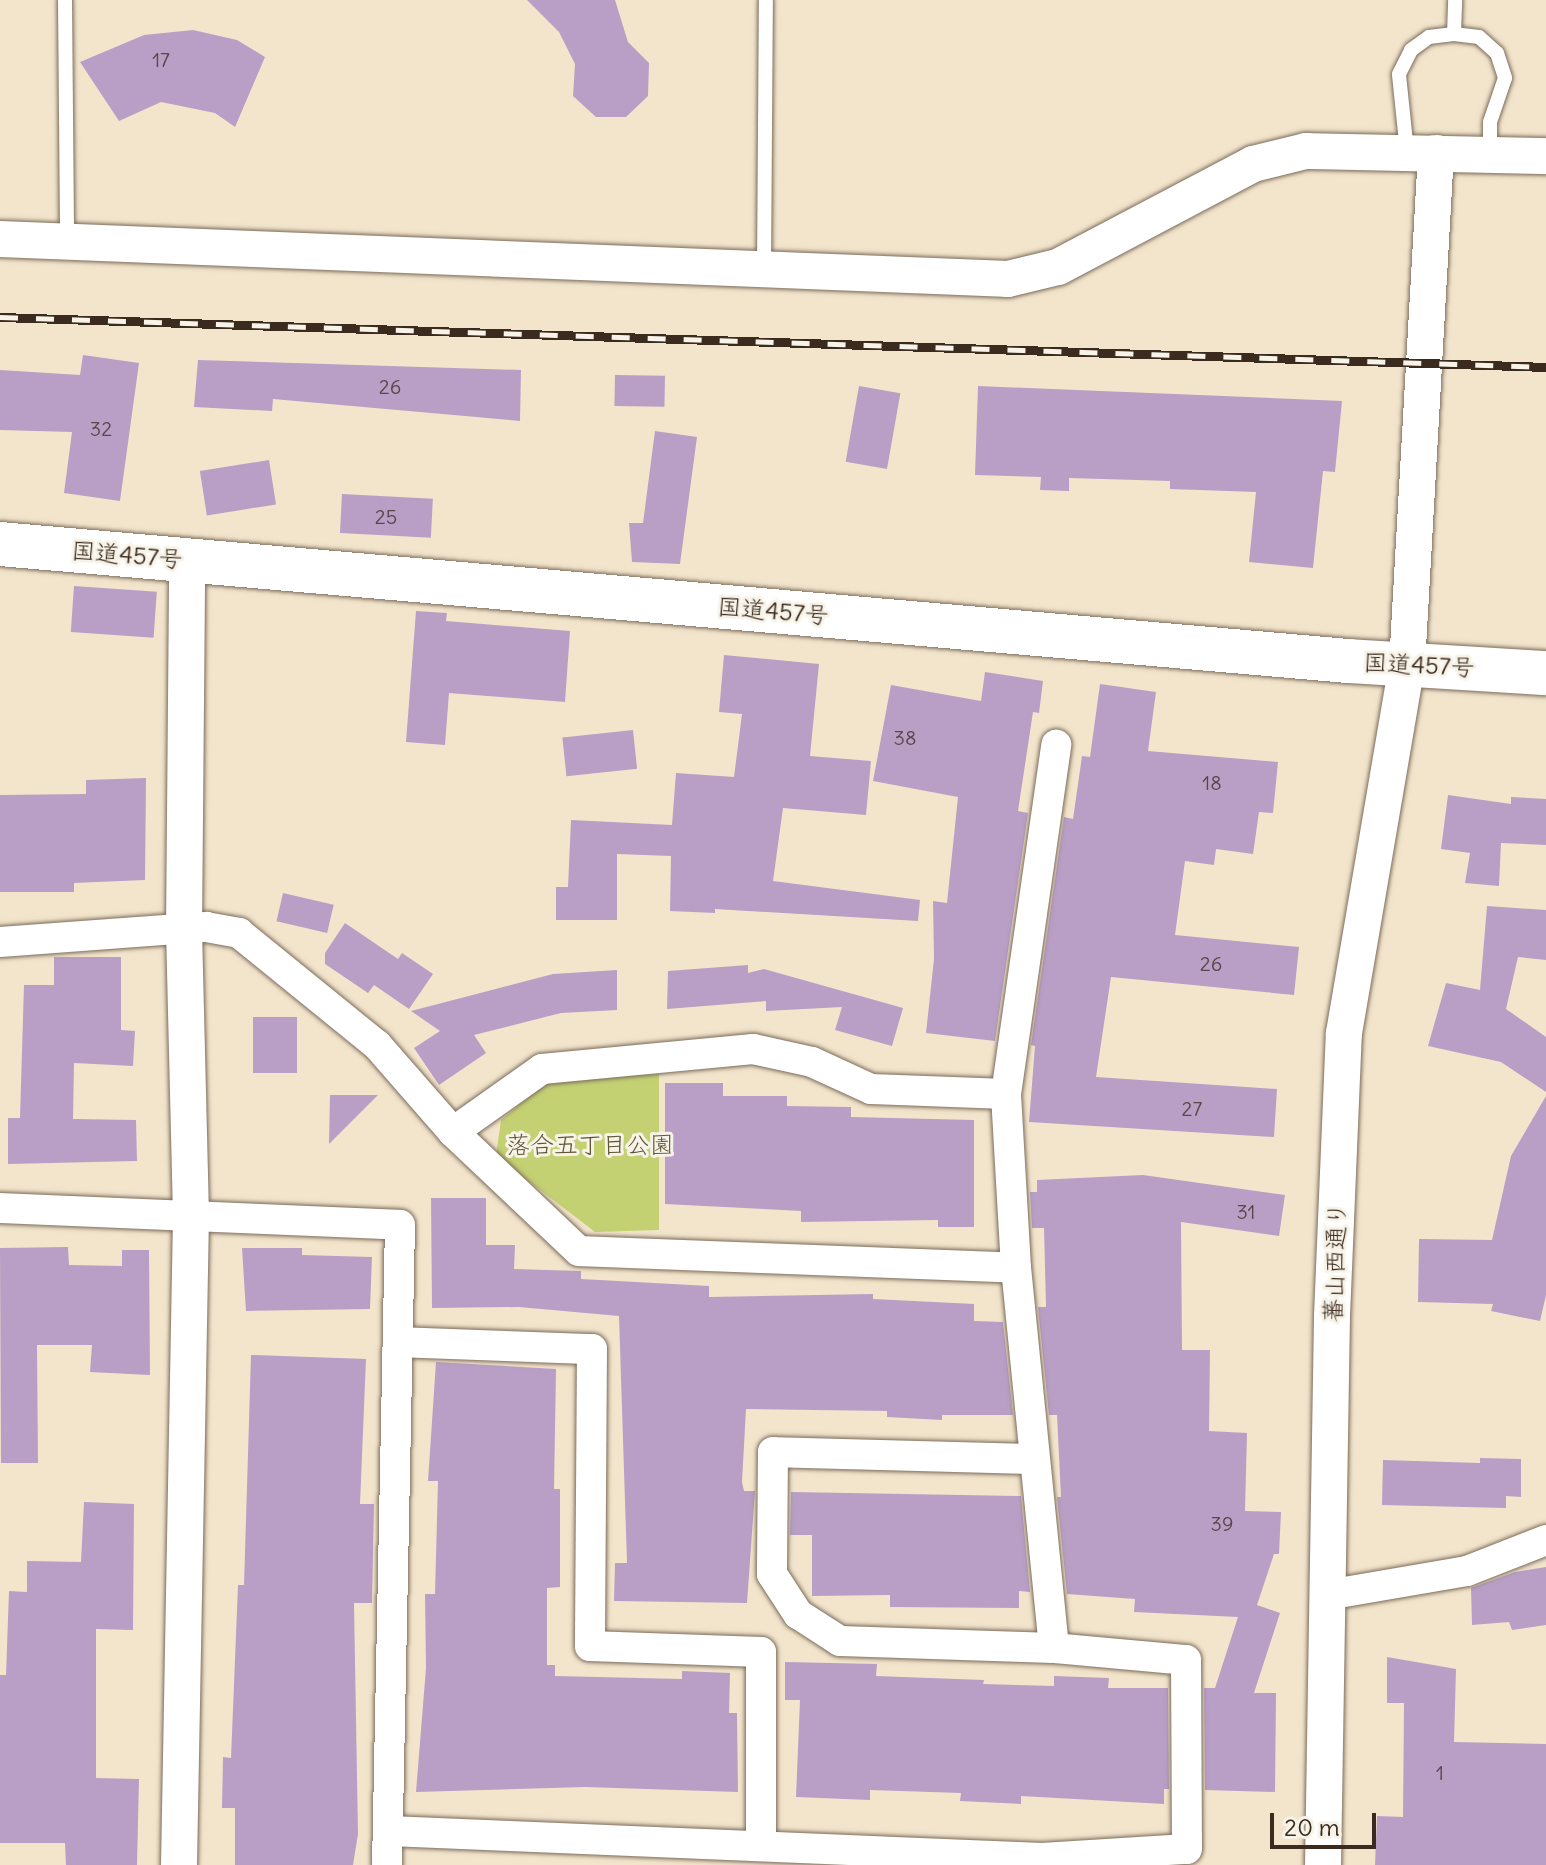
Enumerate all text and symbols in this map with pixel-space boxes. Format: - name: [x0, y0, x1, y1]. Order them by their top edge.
- house number: 17: [152, 47, 170, 71]
- house number: 26: [379, 374, 401, 398]
- house number: 32: [90, 416, 112, 440]
- house number: 25: [375, 504, 397, 528]
- street label: 国道457号: [70, 536, 184, 574]
- street label: 国道457号: [716, 592, 830, 630]
- street label: 国道457号: [1363, 648, 1475, 682]
- house number: 38: [894, 725, 916, 749]
- house number: 18: [1202, 770, 1222, 794]
- house number: 26: [1200, 951, 1222, 975]
- house number: 27: [1182, 1096, 1202, 1120]
- park label: 落合五丁目公園: [506, 1131, 674, 1159]
- house number: 31: [1236, 1199, 1256, 1223]
- street label: 蕃山西通り: [1319, 1202, 1351, 1322]
- house number: 39: [1211, 1511, 1233, 1535]
- house number: 1: [1436, 1760, 1444, 1784]
- scale bar: [1274, 1797, 1380, 1847]
- text: 20 m: [1284, 1812, 1340, 1842]

